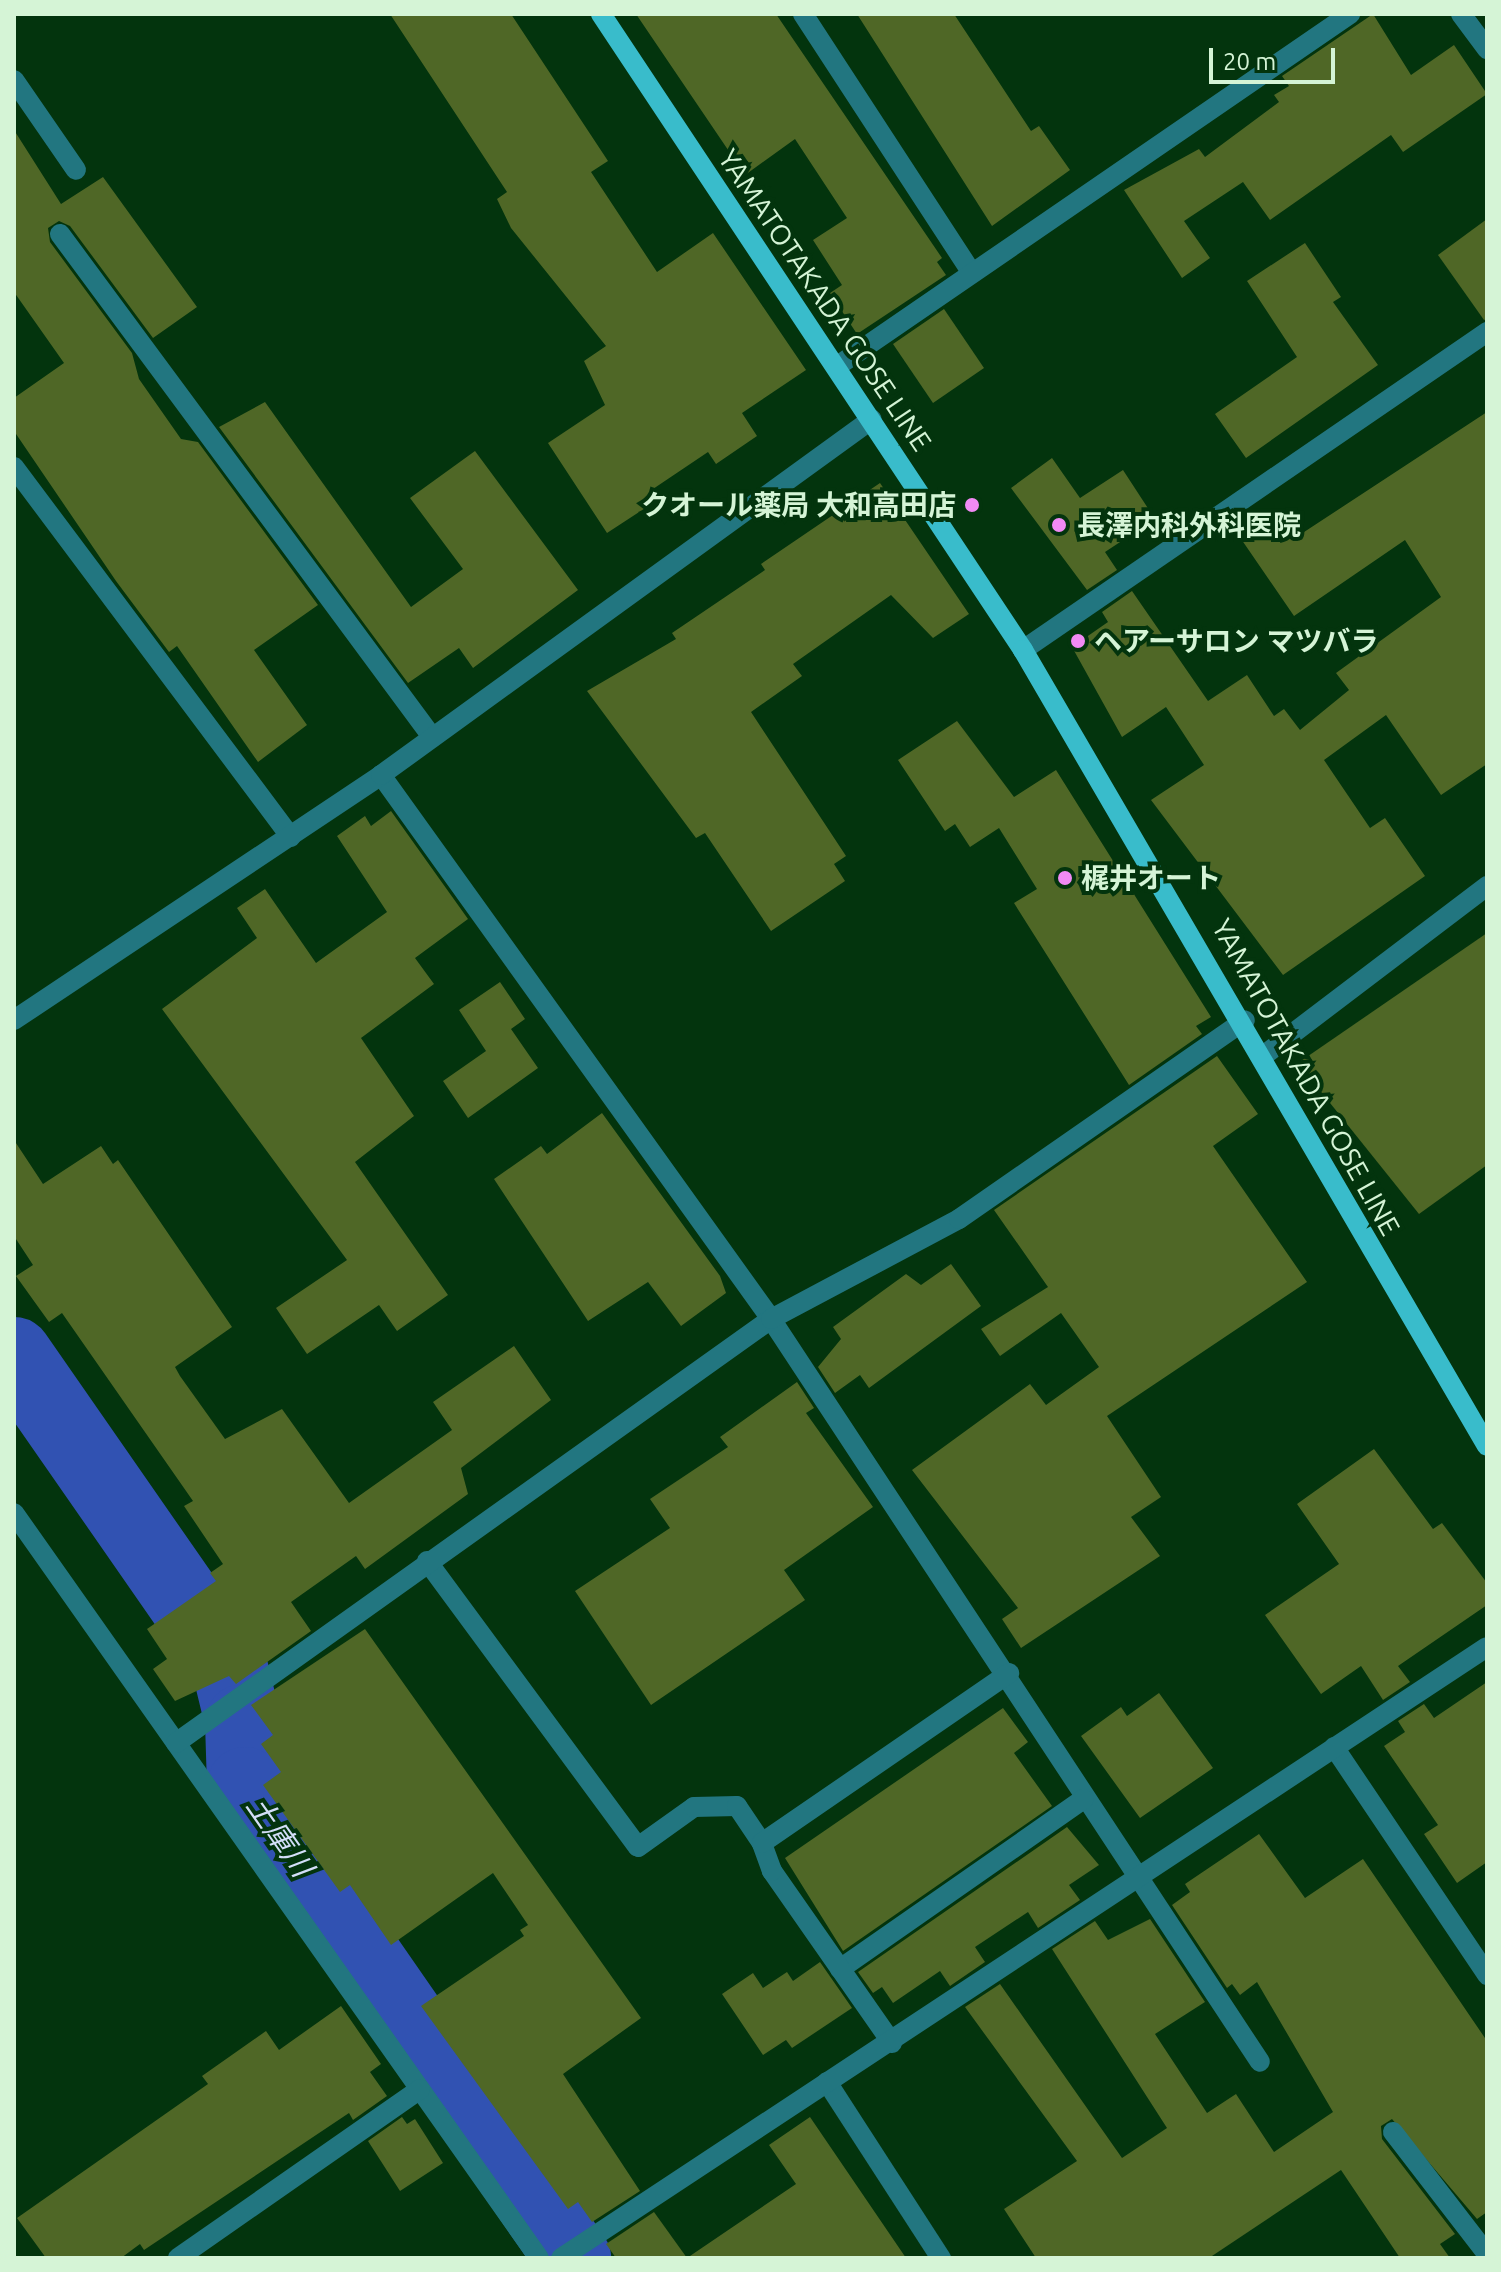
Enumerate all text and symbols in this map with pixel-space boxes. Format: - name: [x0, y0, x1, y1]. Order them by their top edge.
- scale bar: [1213, 32, 1339, 82]
- text: 20 m: [1223, 48, 1276, 75]
- street label: YAMATOTAKADA GOSE LINE: [711, 143, 939, 457]
- place label: クオール薬局 大和高田店: [641, 488, 956, 522]
- marker: クオール薬局 大和高田店: [963, 496, 981, 514]
- place label: 長澤内科外科医院: [1077, 508, 1301, 542]
- marker: 長澤内科外科医院: [1048, 514, 1070, 536]
- place label: ヘアーサロン マツバラ: [1094, 624, 1379, 658]
- marker: ヘアーサロン マツバラ: [1069, 632, 1087, 650]
- place label: 梶井オート: [1081, 861, 1221, 895]
- marker: 梶井オート: [1056, 869, 1074, 887]
- street label: YAMATOTAKADA GOSE LINE: [1205, 913, 1407, 1241]
- water label: 土庫川: [239, 1789, 321, 1883]

